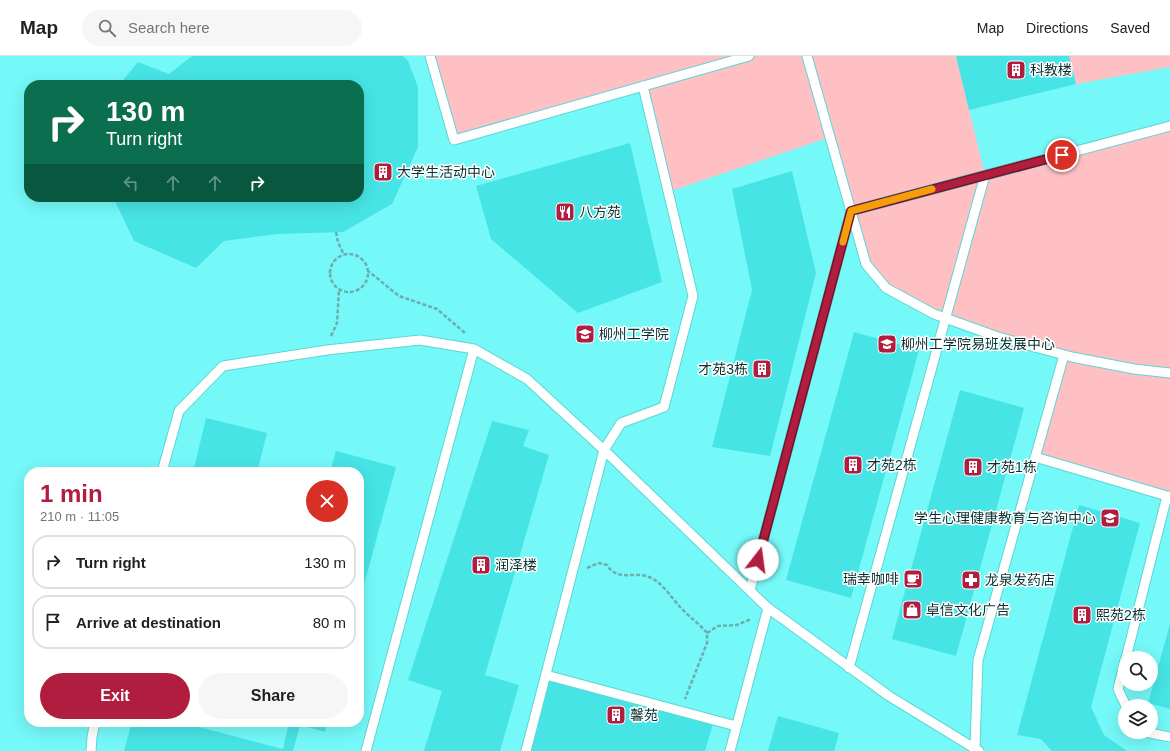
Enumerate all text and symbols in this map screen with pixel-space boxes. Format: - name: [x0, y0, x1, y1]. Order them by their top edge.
- search box: [82, 10, 362, 46]
- text: Map: [20, 17, 58, 38]
- icon: search: [96, 17, 118, 39]
- text: Search here: [128, 19, 210, 36]
- text: Map: [977, 20, 1004, 36]
- text: Directions: [1026, 20, 1088, 36]
- text: Saved: [1110, 20, 1150, 36]
- building icon: 科教楼: [1005, 59, 1027, 81]
- place label: 科教楼: [1030, 62, 1072, 78]
- icon: right: [40, 96, 92, 148]
- text: 130 m: [106, 96, 185, 127]
- text: Turn right: [106, 129, 182, 149]
- pin: [1045, 138, 1079, 172]
- icon: arrive: [1051, 144, 1073, 166]
- building icon: 大学生活动中心: [372, 161, 394, 183]
- place label: 大学生活动中心: [397, 164, 495, 180]
- icon: left: [120, 172, 142, 194]
- icon: ahead: [162, 172, 184, 194]
- icon: ahead: [204, 172, 226, 194]
- icon: right: [246, 172, 268, 194]
- restaurant icon: 八方苑: [554, 201, 576, 223]
- place label: 八方苑: [579, 204, 621, 220]
- school or university icon: 柳州工学院: [574, 323, 596, 345]
- place label: 柳州工学院: [599, 326, 669, 342]
- school or university icon: 柳州工学院易班发展中心: [876, 333, 898, 355]
- place label: 柳州工学院易班发展中心: [901, 336, 1055, 352]
- building icon: 才苑3栋: [751, 358, 773, 380]
- place label: 才苑3栋: [698, 361, 748, 377]
- building icon: 才苑2栋: [842, 454, 864, 476]
- building icon: 才苑1栋: [962, 456, 984, 478]
- place label: 才苑2栋: [867, 457, 917, 473]
- place label: 才苑1栋: [987, 459, 1037, 475]
- text: 1 min: [40, 480, 103, 507]
- button: close: [306, 480, 348, 522]
- school or university icon: 学生心理健康教育与咨询中心: [1099, 507, 1121, 529]
- text: 210 m · 11:05: [40, 509, 119, 524]
- place label: 学生心理健康教育与咨询中心: [914, 510, 1096, 526]
- position arrow: [737, 539, 779, 581]
- icon: right: [42, 551, 64, 573]
- text: Turn right: [76, 554, 146, 571]
- text: 130 m: [304, 554, 346, 571]
- building icon: 润泽楼: [470, 554, 492, 576]
- place label: 润泽楼: [495, 557, 537, 573]
- cafe icon: 瑞幸咖啡: [902, 568, 924, 590]
- pharmacy icon: 龙泉发药店: [960, 569, 982, 591]
- place label: 瑞幸咖啡: [843, 571, 899, 587]
- place label: 龙泉发药店: [985, 572, 1055, 588]
- shop icon: 卓信文化广告: [901, 599, 923, 621]
- place label: 卓信文化广告: [926, 602, 1010, 618]
- building icon: 熙苑2栋: [1071, 604, 1093, 626]
- place label: 熙苑2栋: [1096, 607, 1146, 623]
- icon: arrive: [42, 611, 64, 633]
- text: Arrive at destination: [76, 614, 221, 631]
- text: 80 m: [313, 614, 346, 631]
- map controls: [1118, 651, 1158, 739]
- button: search: [1118, 651, 1158, 691]
- button: Exit: [40, 673, 190, 719]
- button: Share: [198, 673, 348, 719]
- button: layers: [1118, 699, 1158, 739]
- building icon: 馨苑: [605, 704, 627, 726]
- place label: 馨苑: [630, 707, 658, 723]

